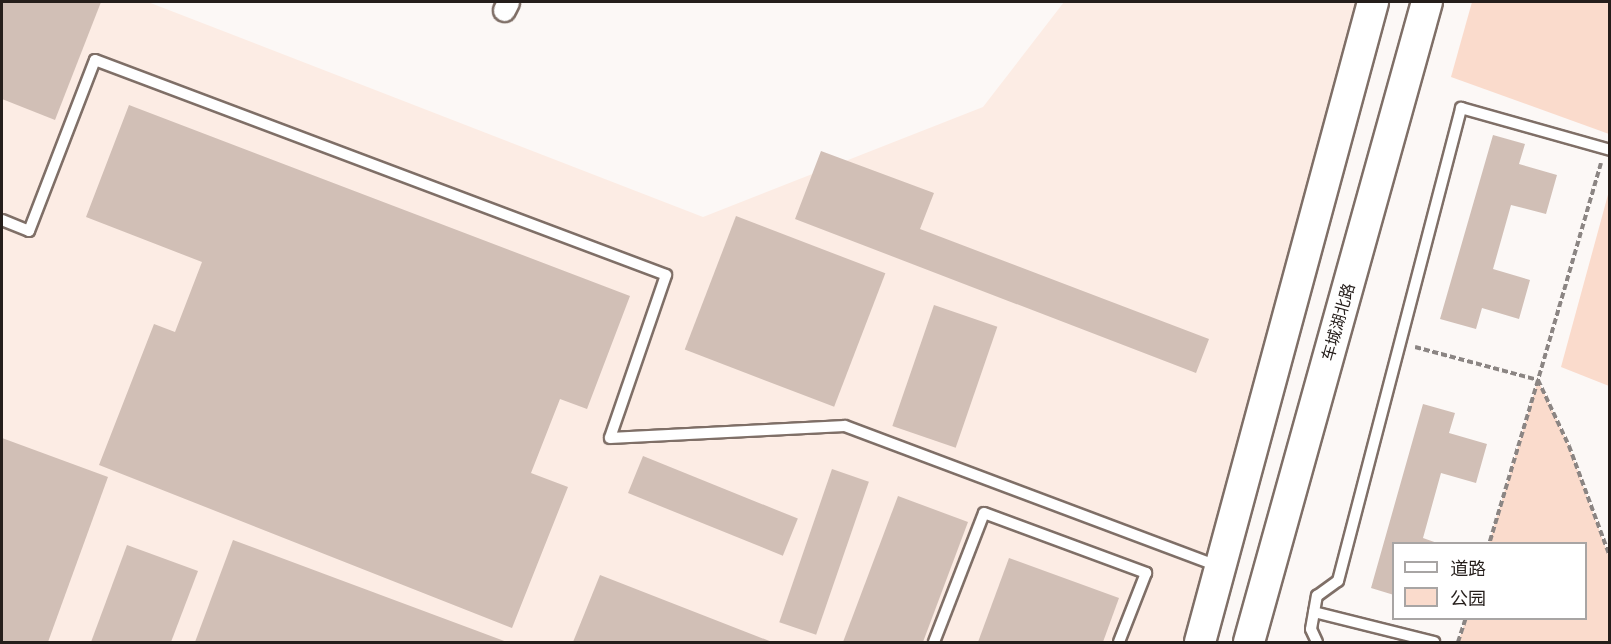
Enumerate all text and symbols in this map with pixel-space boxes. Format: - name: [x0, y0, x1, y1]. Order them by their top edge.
- street label: 车城湖北路: [1318, 281, 1358, 363]
- legend: [1392, 542, 1587, 620]
- text: 道路: [1450, 556, 1486, 580]
- text: 公园: [1450, 586, 1486, 610]

